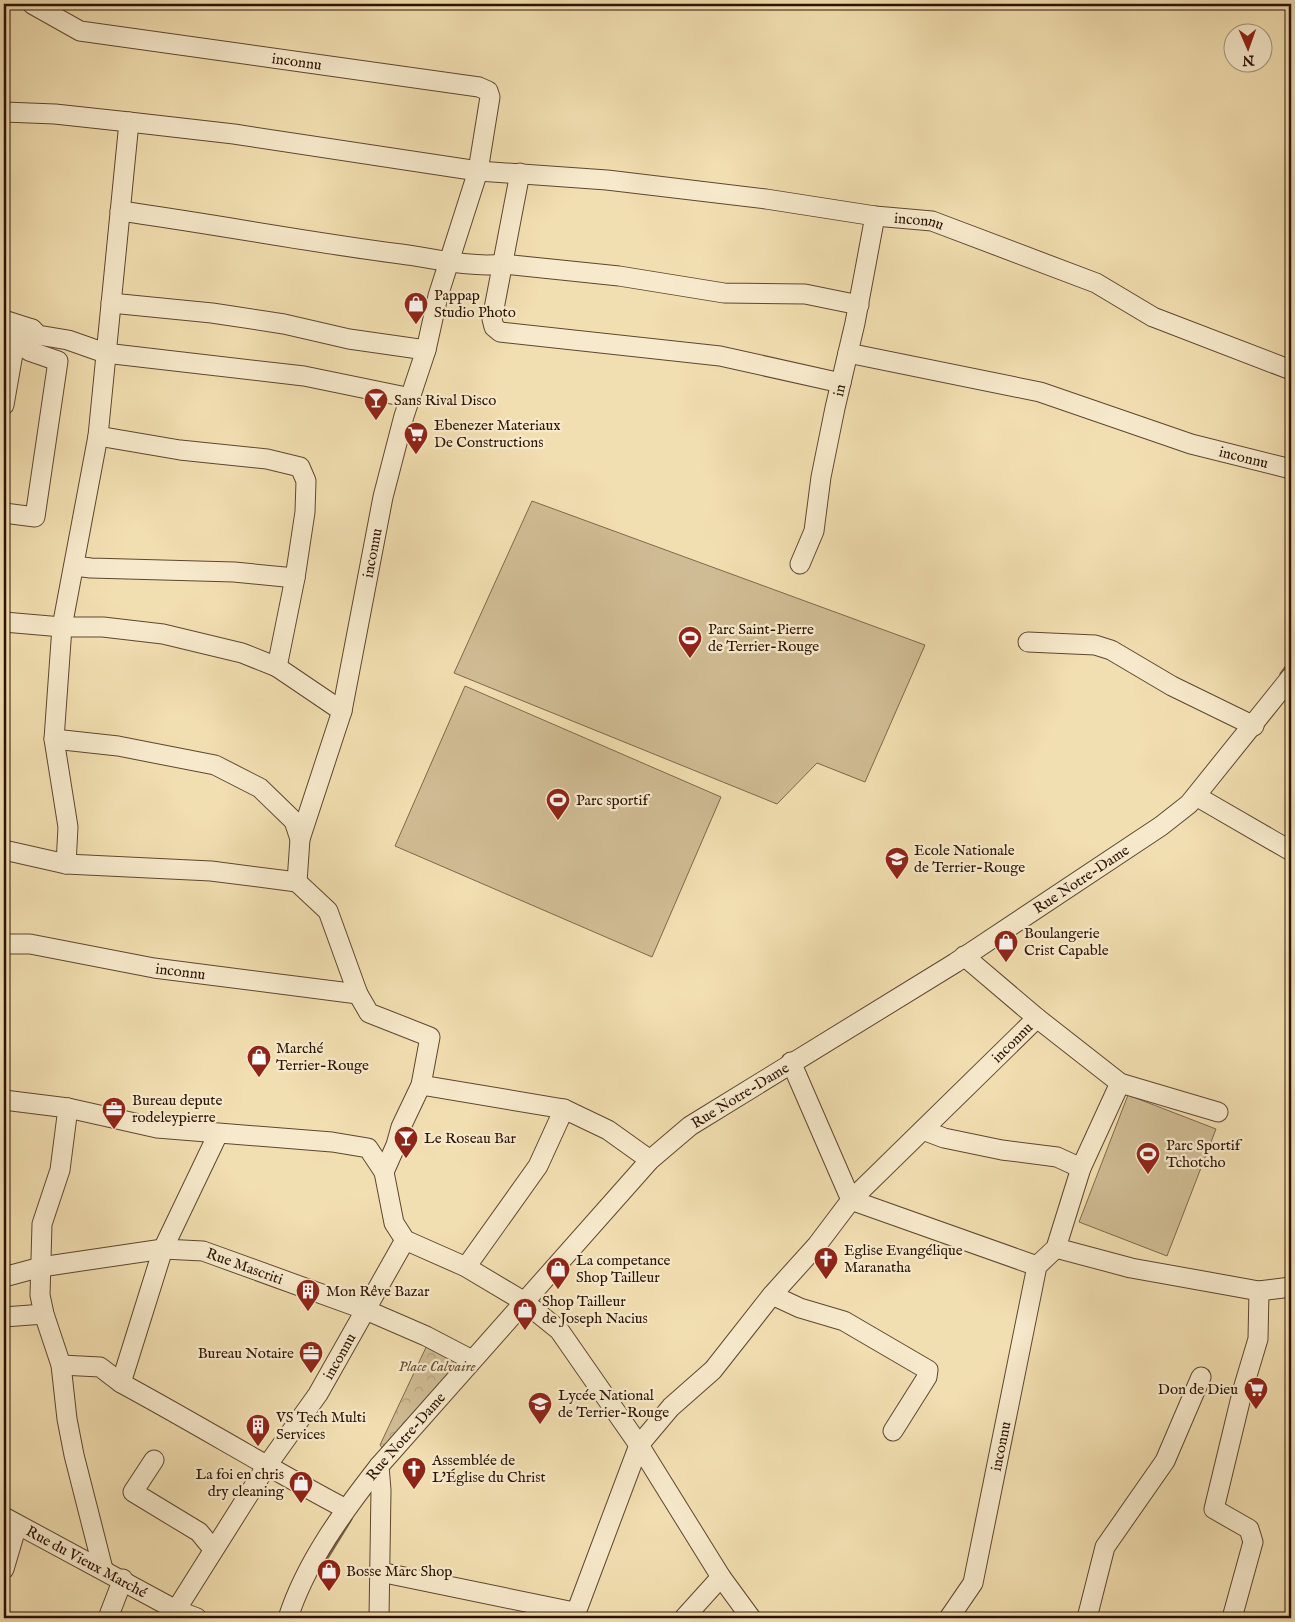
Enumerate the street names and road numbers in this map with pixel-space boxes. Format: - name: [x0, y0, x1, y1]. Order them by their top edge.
- street label: inconnu: [271, 49, 323, 75]
- street label: inconnu: [893, 209, 947, 235]
- street label: in: [829, 382, 850, 398]
- street label: inconnu: [1217, 442, 1270, 473]
- street label: inconnu: [358, 526, 387, 580]
- street label: Rue Notre-Dame: [1030, 841, 1133, 918]
- street label: inconnu: [154, 959, 207, 984]
- street label: inconnu: [988, 1018, 1037, 1067]
- street label: Rue Notre-Dame: [688, 1058, 793, 1133]
- street label: Rue Mascriti: [204, 1244, 285, 1289]
- street label: inconnu: [319, 1330, 361, 1383]
- street label: Rue Notre-Dame: [362, 1388, 450, 1485]
- street label: inconnu: [987, 1420, 1015, 1473]
- street label: Rue du Vieux Marché: [23, 1522, 150, 1603]

